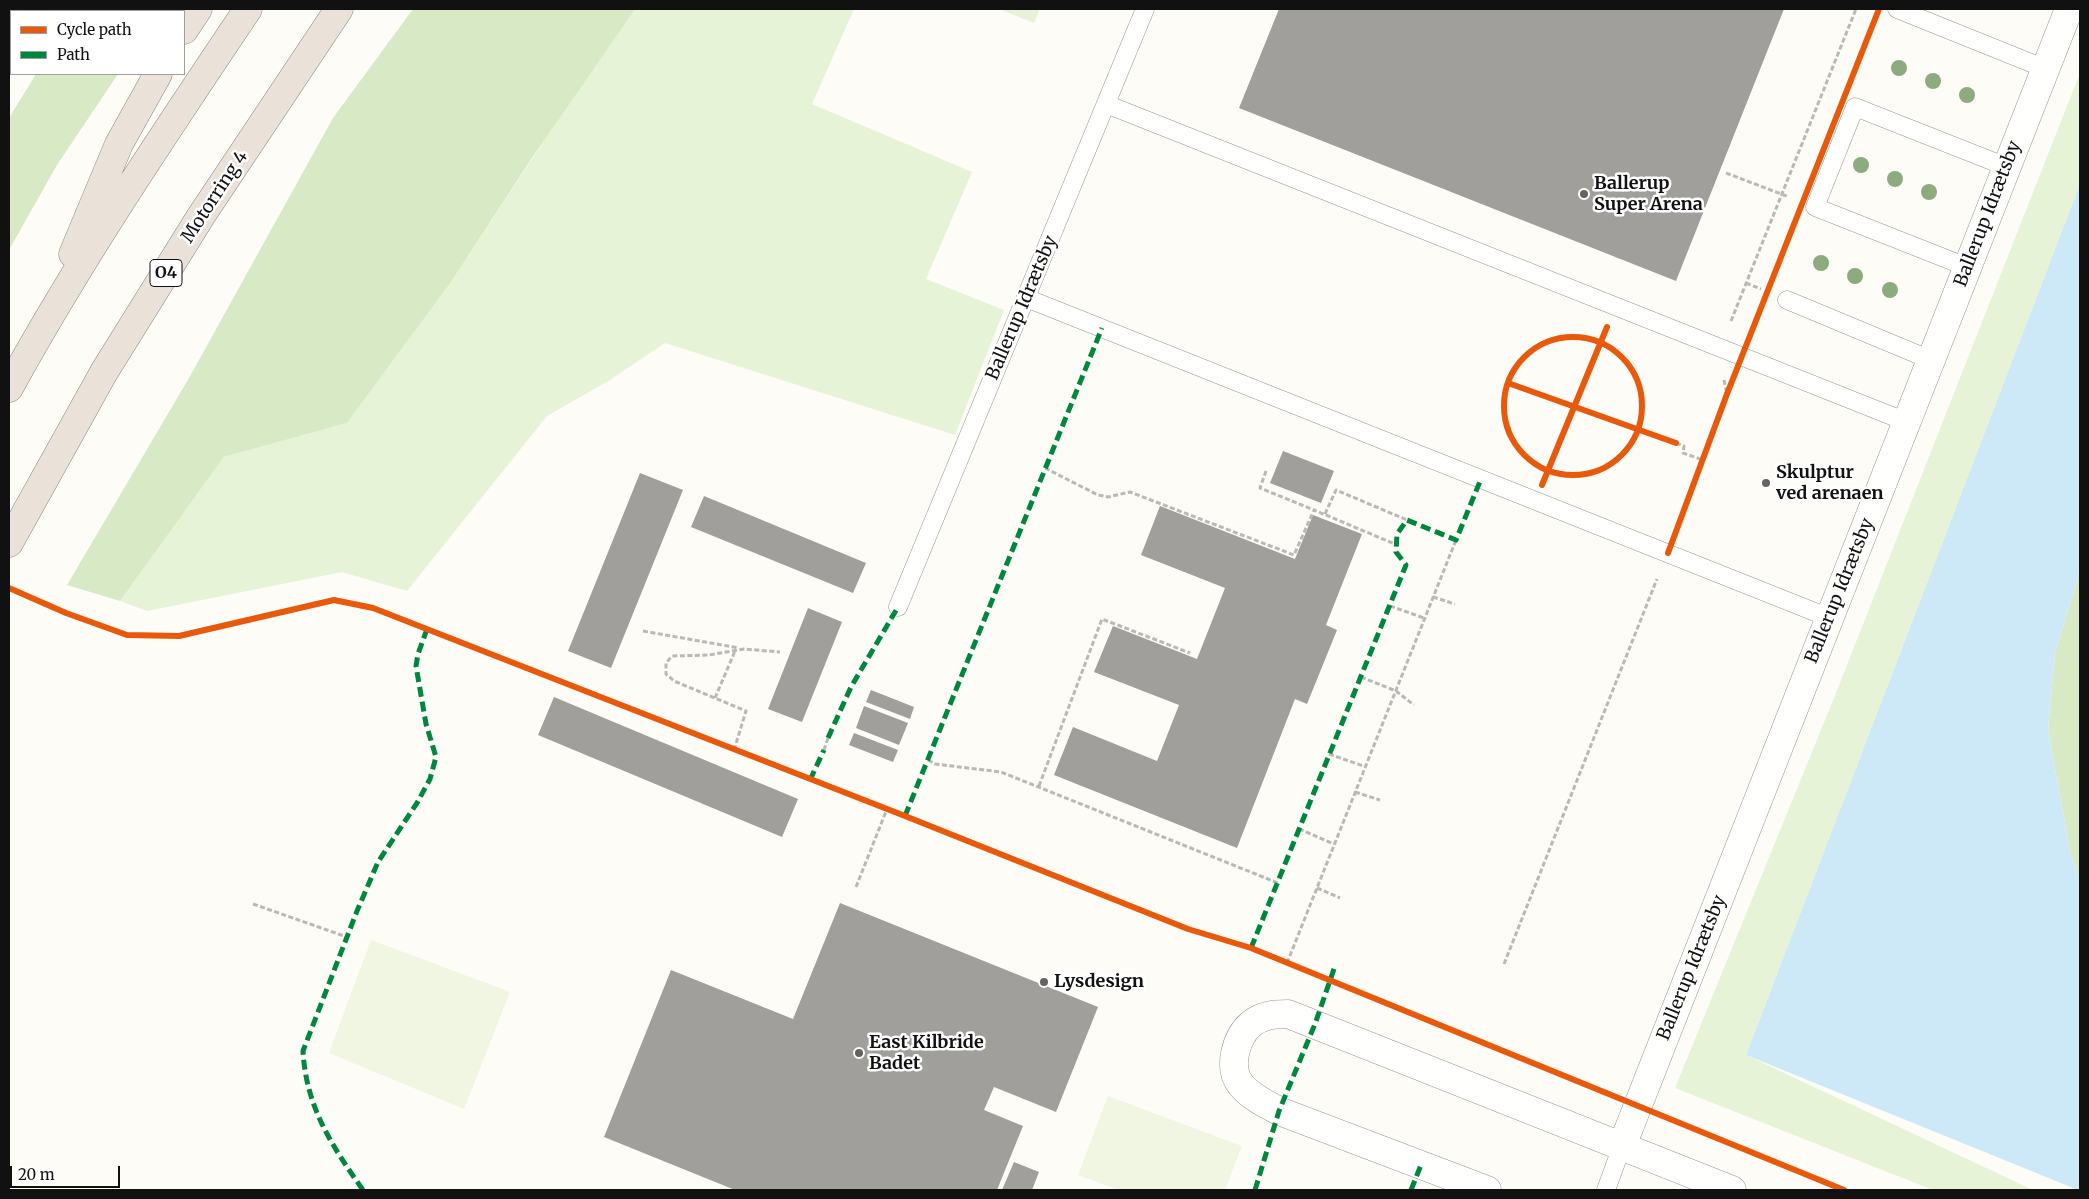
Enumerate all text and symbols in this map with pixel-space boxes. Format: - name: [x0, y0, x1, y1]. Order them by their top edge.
- legend: [10, 10, 185, 75]
- text: Cycle path: [57, 20, 132, 39]
- text: Path: [57, 45, 90, 64]
- street label: Ballerup Idrætsby: [1950, 138, 2026, 290]
- street label: Motorring 4: [177, 147, 253, 247]
- place label: Ballerup Super Arena: [1594, 173, 1703, 215]
- marker: Ballerup Super Arena: [1578, 188, 1590, 200]
- street label: Ballerup Idrætsby: [982, 233, 1062, 383]
- road number: O4: [150, 260, 182, 286]
- place label: Skulptur ved arenaen: [1776, 462, 1884, 504]
- marker: Skulptur ved arenaen: [1760, 477, 1772, 489]
- street label: Ballerup Idrætsby: [1801, 515, 1879, 667]
- street label: Ballerup Idrætsby: [1653, 892, 1731, 1044]
- place label: Lysdesign: [1054, 971, 1144, 993]
- marker: Lysdesign: [1038, 976, 1050, 988]
- place label: East Kilbride Badet: [869, 1032, 984, 1074]
- marker: East Kilbride Badet: [853, 1047, 865, 1059]
- scale bar: [12, 1156, 122, 1188]
- text: 20 m: [18, 1165, 55, 1184]

